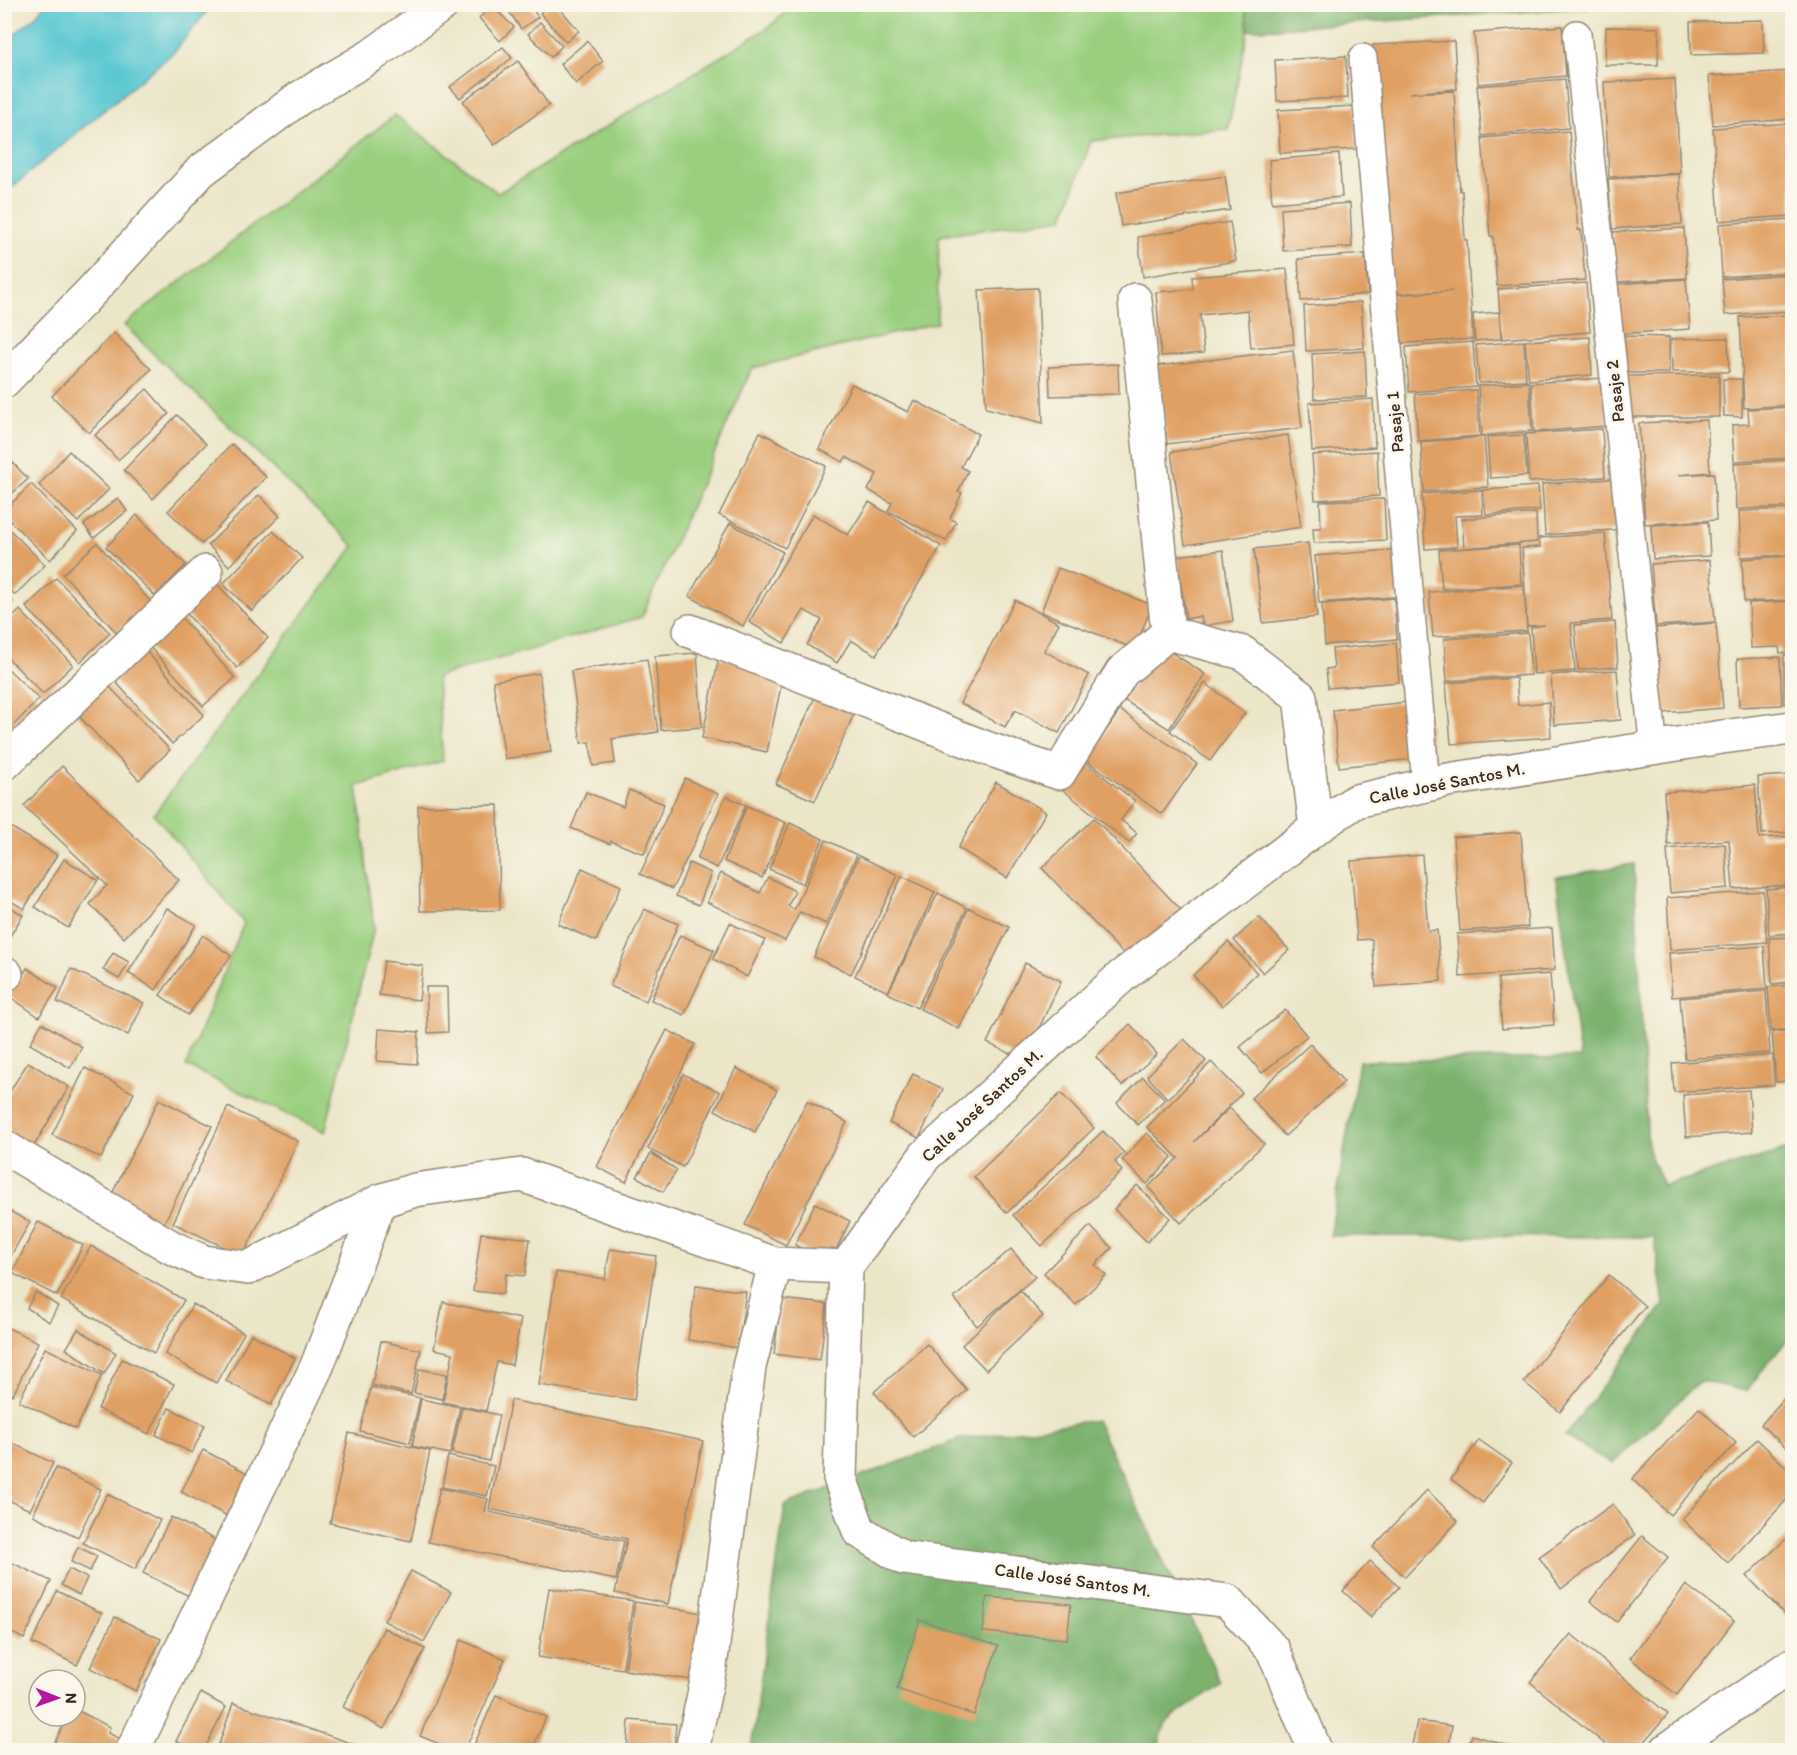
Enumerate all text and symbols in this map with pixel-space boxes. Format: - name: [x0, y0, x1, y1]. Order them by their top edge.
- street label: Pasaje 2: [1601, 358, 1629, 423]
- street label: Pasaje 1: [1381, 390, 1409, 454]
- street label: Calle José Santos M.: [1367, 757, 1527, 809]
- street label: Calle José Santos M.: [917, 1043, 1047, 1167]
- street label: Calle José Santos M.: [993, 1558, 1153, 1602]
- north arrow: [27, 1668, 87, 1728]
- text: N: [62, 1693, 81, 1704]

